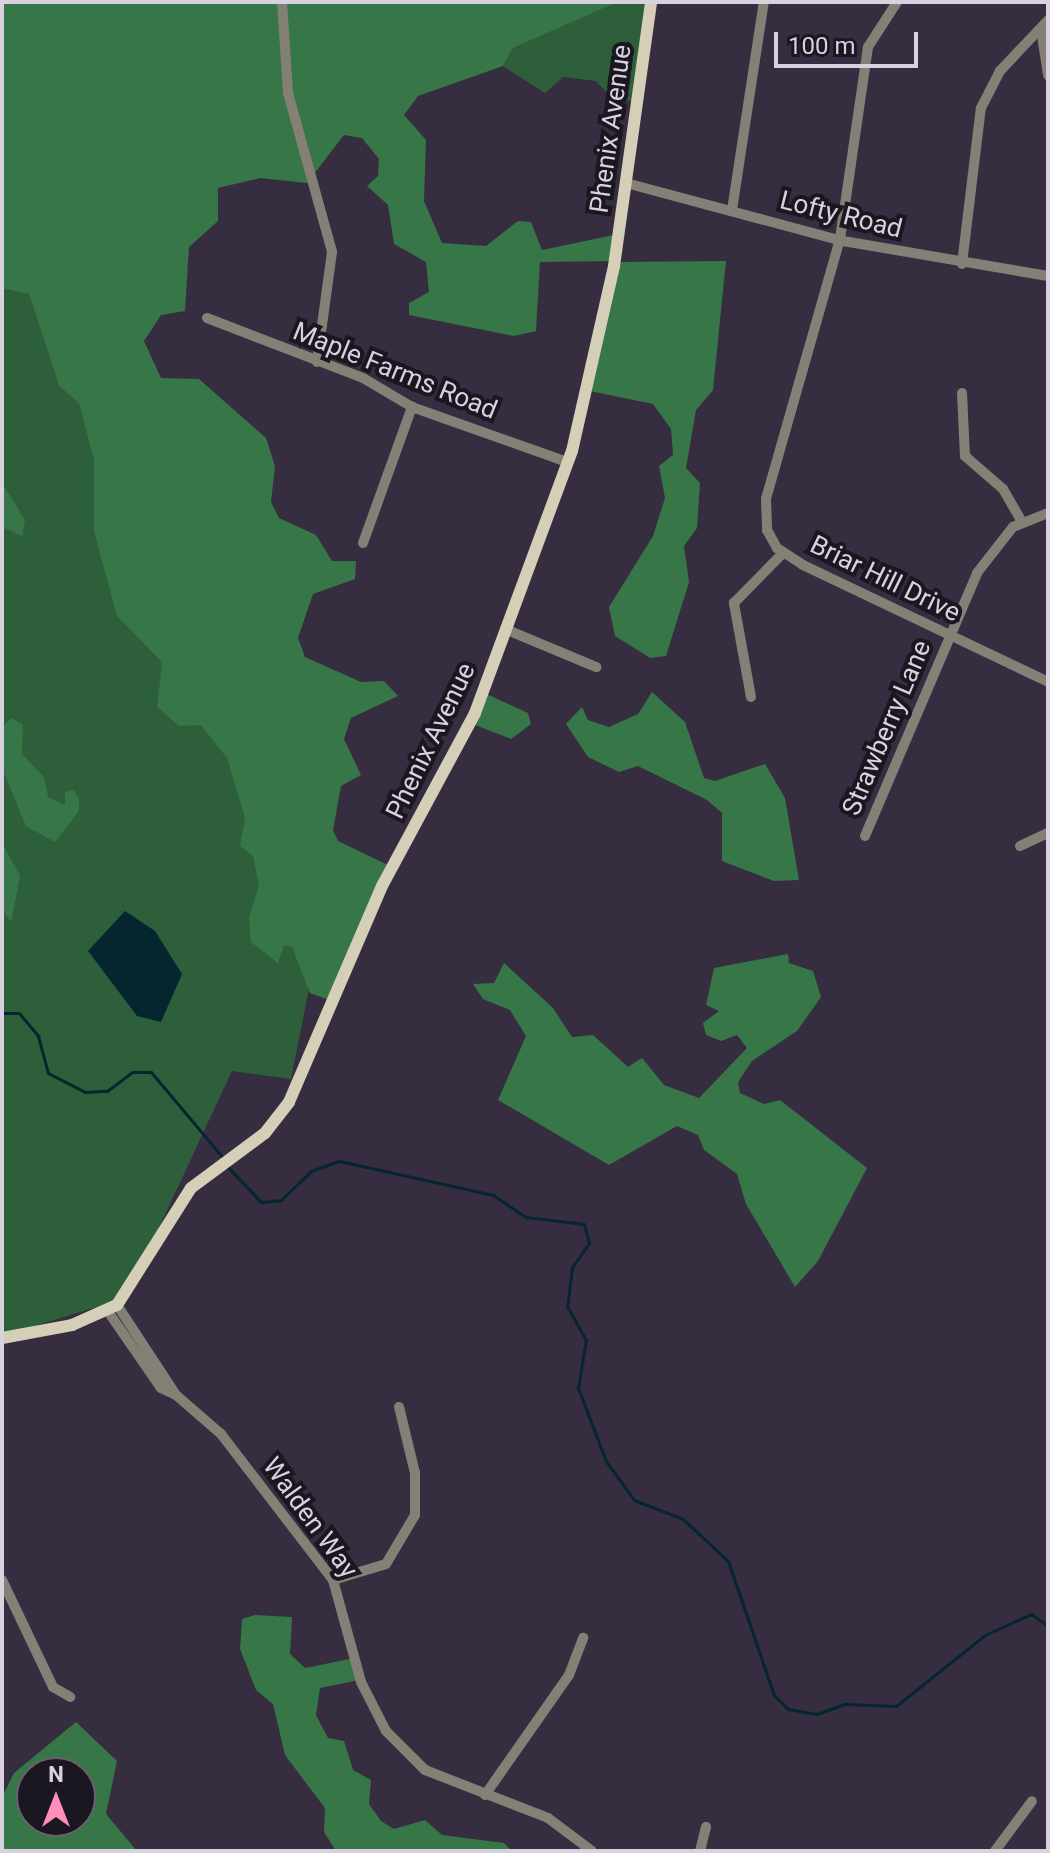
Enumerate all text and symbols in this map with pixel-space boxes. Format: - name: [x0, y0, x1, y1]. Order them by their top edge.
- scale bar: [778, 16, 922, 66]
- text: 100 m: [788, 32, 855, 60]
- street label: Phenix Avenue: [584, 43, 638, 215]
- street label: Lofty Road: [777, 185, 905, 245]
- street label: Maple Farms Road: [288, 316, 502, 426]
- street label: Briar Hill Drive: [805, 529, 965, 629]
- street label: Strawberry Lane: [836, 636, 938, 820]
- street label: Phenix Avenue: [380, 658, 482, 824]
- street label: Walden Way: [256, 1452, 364, 1584]
- north arrow: [16, 1757, 96, 1837]
- text: N: [48, 1762, 64, 1787]

